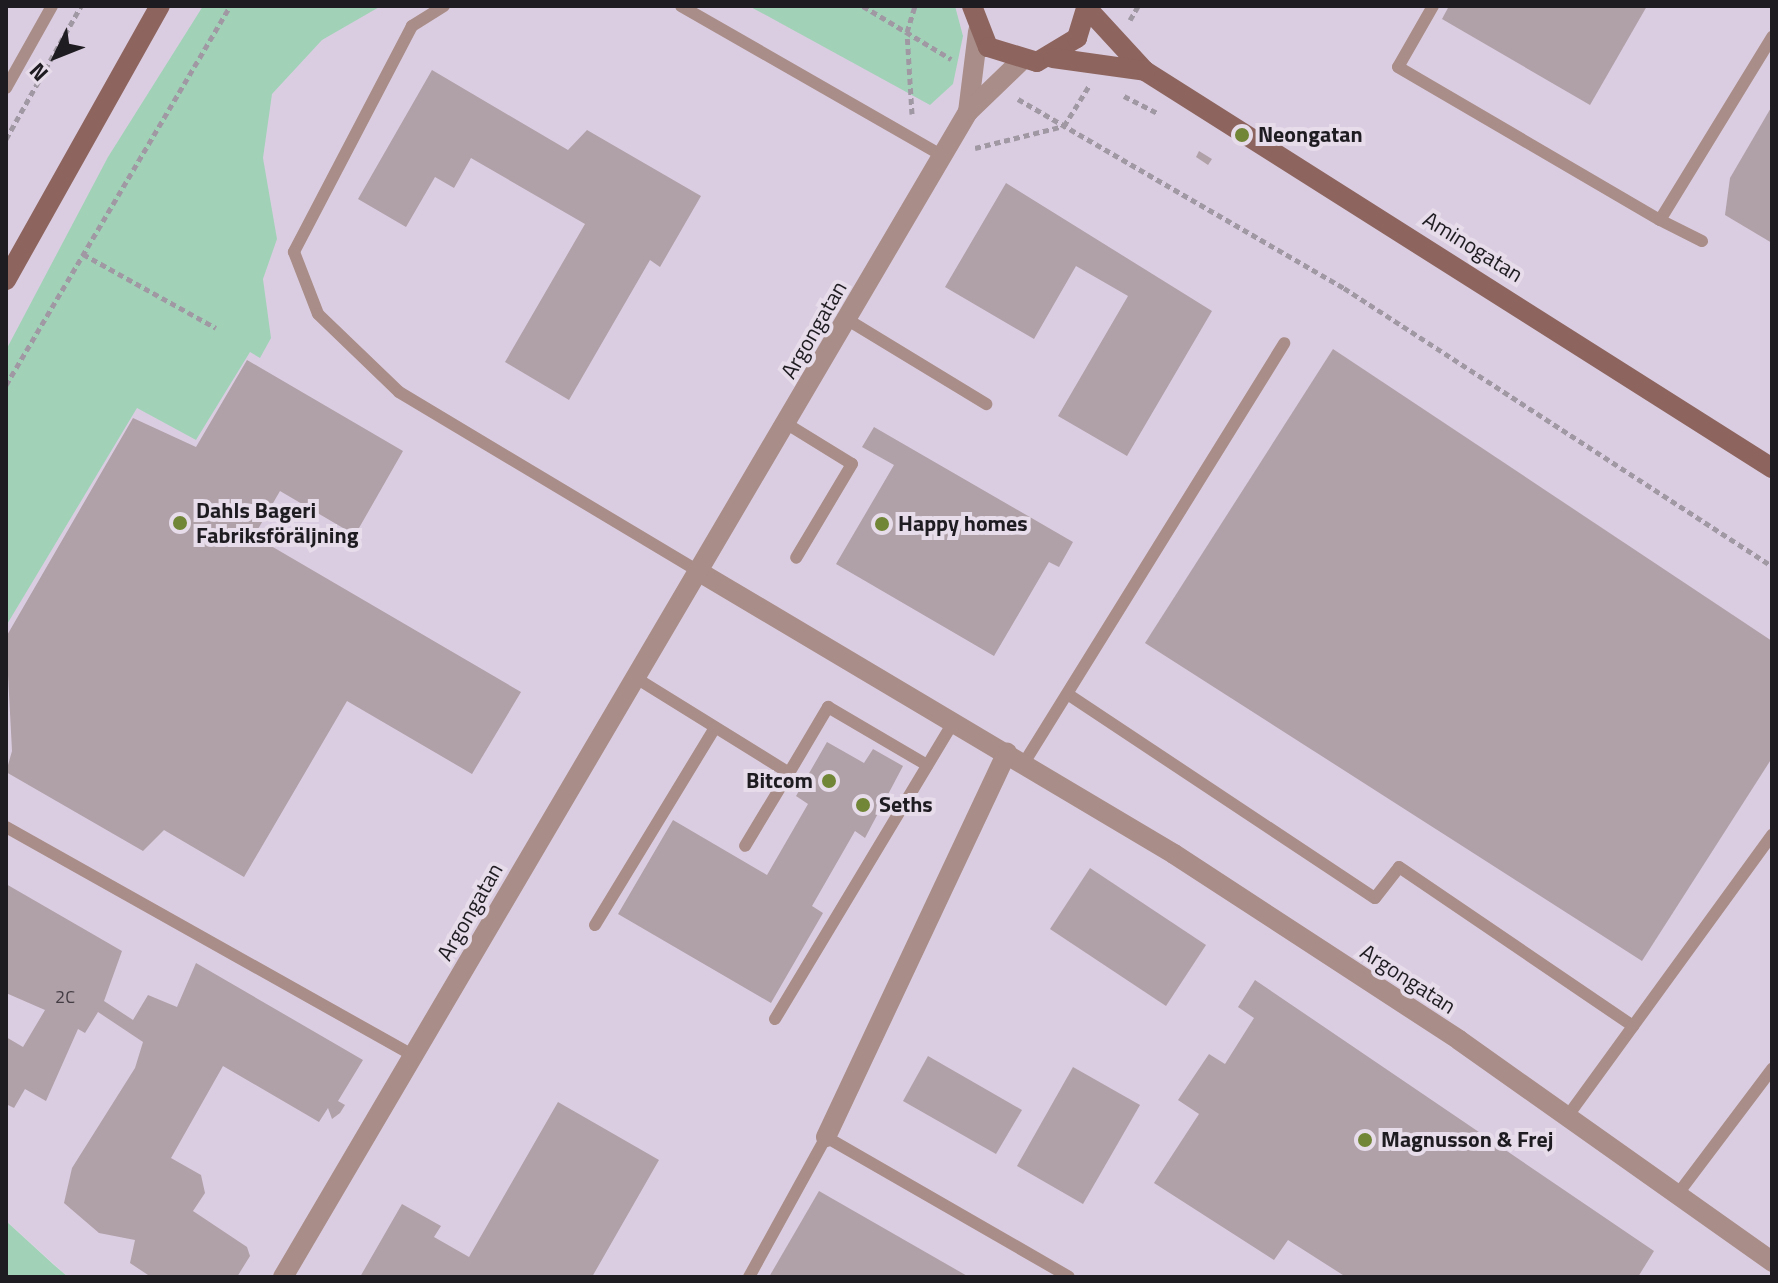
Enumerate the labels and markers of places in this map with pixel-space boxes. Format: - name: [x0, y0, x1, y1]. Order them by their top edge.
- place label: Neongatan: [1258, 122, 1363, 148]
- marker: Neongatan: [1233, 126, 1251, 144]
- place label: Dahls Bageri Fabriksföräljning: [196, 497, 358, 548]
- place label: Happy homes: [898, 511, 1028, 537]
- marker: Dahls Bageri Fabriksföräljning: [171, 514, 189, 532]
- marker: Happy homes: [873, 515, 891, 533]
- place label: Bitcom: [746, 768, 813, 794]
- marker: Bitcom: [820, 772, 838, 790]
- place label: Seths: [879, 792, 933, 818]
- marker: Seths: [854, 796, 872, 814]
- place label: Magnusson & Frej: [1381, 1127, 1553, 1153]
- marker: Magnusson & Frej: [1356, 1131, 1374, 1149]

